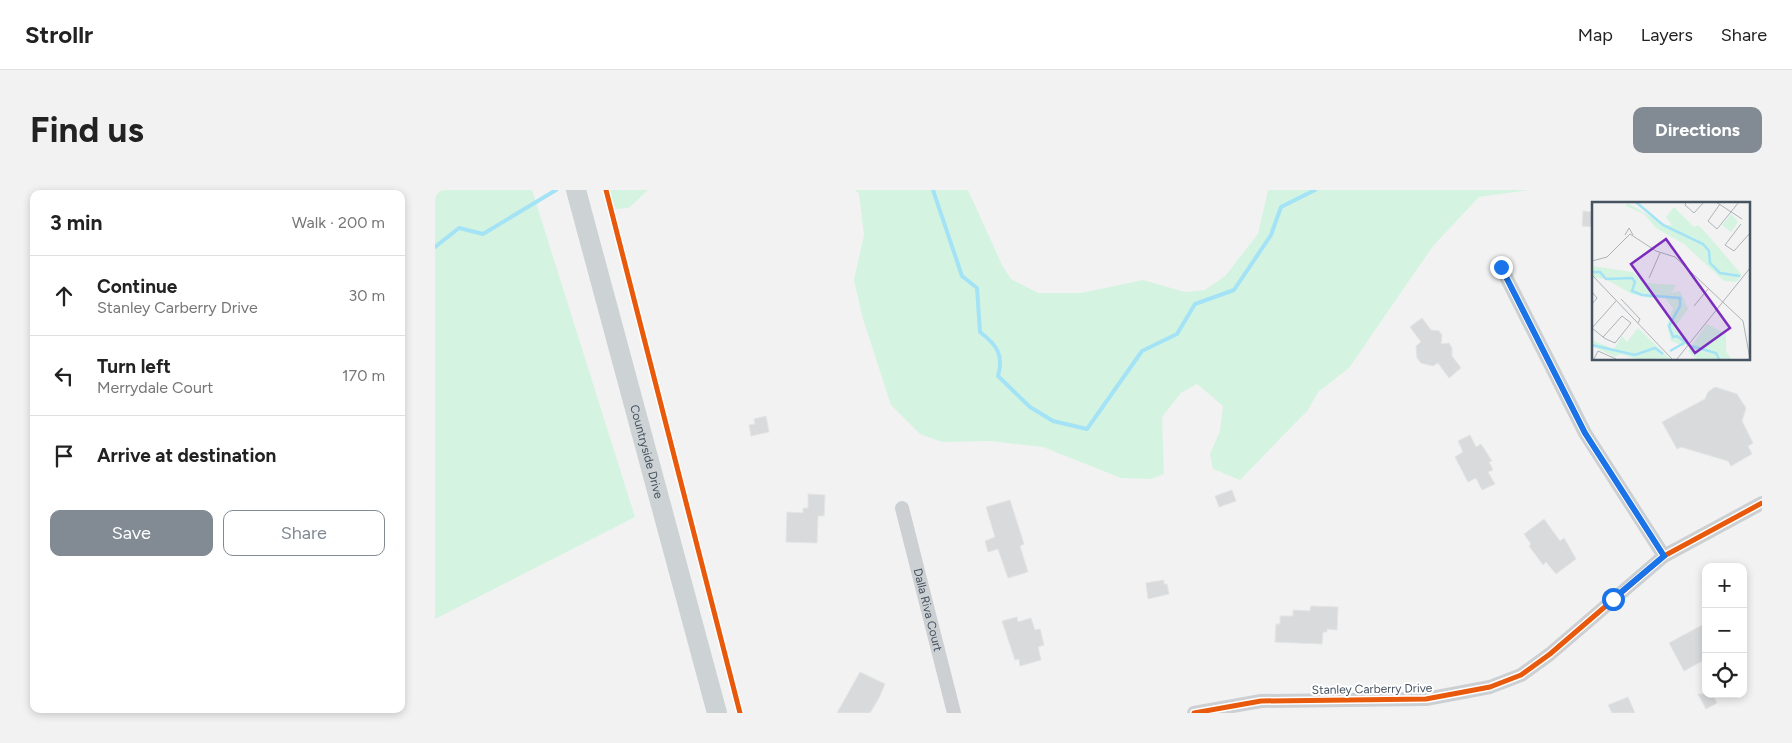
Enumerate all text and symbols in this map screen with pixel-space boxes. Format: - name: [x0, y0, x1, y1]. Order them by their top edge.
- text: Strollr: [25, 20, 93, 49]
- text: Map: [1578, 24, 1613, 46]
- text: Layers: [1641, 24, 1693, 46]
- text: Share: [1721, 24, 1767, 46]
- button: Directions: [1633, 107, 1762, 153]
- text: Find us: [30, 109, 144, 151]
- inset map: [1592, 202, 1749, 360]
- text: 3 min: [50, 210, 102, 235]
- text: Walk · 200 m: [292, 213, 385, 232]
- route end: [1490, 256, 1513, 279]
- text: Continue: [97, 275, 177, 298]
- icon: ahead: [50, 282, 78, 310]
- text: 30 m: [348, 286, 385, 305]
- text: Stanley Carberry Drive: [97, 298, 258, 317]
- text: Turn left: [97, 355, 171, 378]
- icon: left: [50, 362, 78, 390]
- text: 170 m: [342, 366, 385, 385]
- text: Merrydale Court: [97, 378, 213, 397]
- street label: Countryside Drive: [627, 403, 666, 501]
- icon: arrive: [50, 442, 78, 470]
- text: Arrive at destination: [97, 444, 276, 467]
- button: Save: [50, 510, 213, 556]
- button: Share: [223, 510, 385, 556]
- map controls: [1702, 563, 1747, 698]
- button: +: [1702, 563, 1747, 608]
- street label: Dalla Riva Court: [911, 567, 945, 653]
- route start: [1602, 588, 1625, 611]
- button: −: [1702, 608, 1747, 653]
- button: locate: [1702, 653, 1747, 698]
- street label: Stanley Carberry Drive: [1312, 681, 1433, 697]

